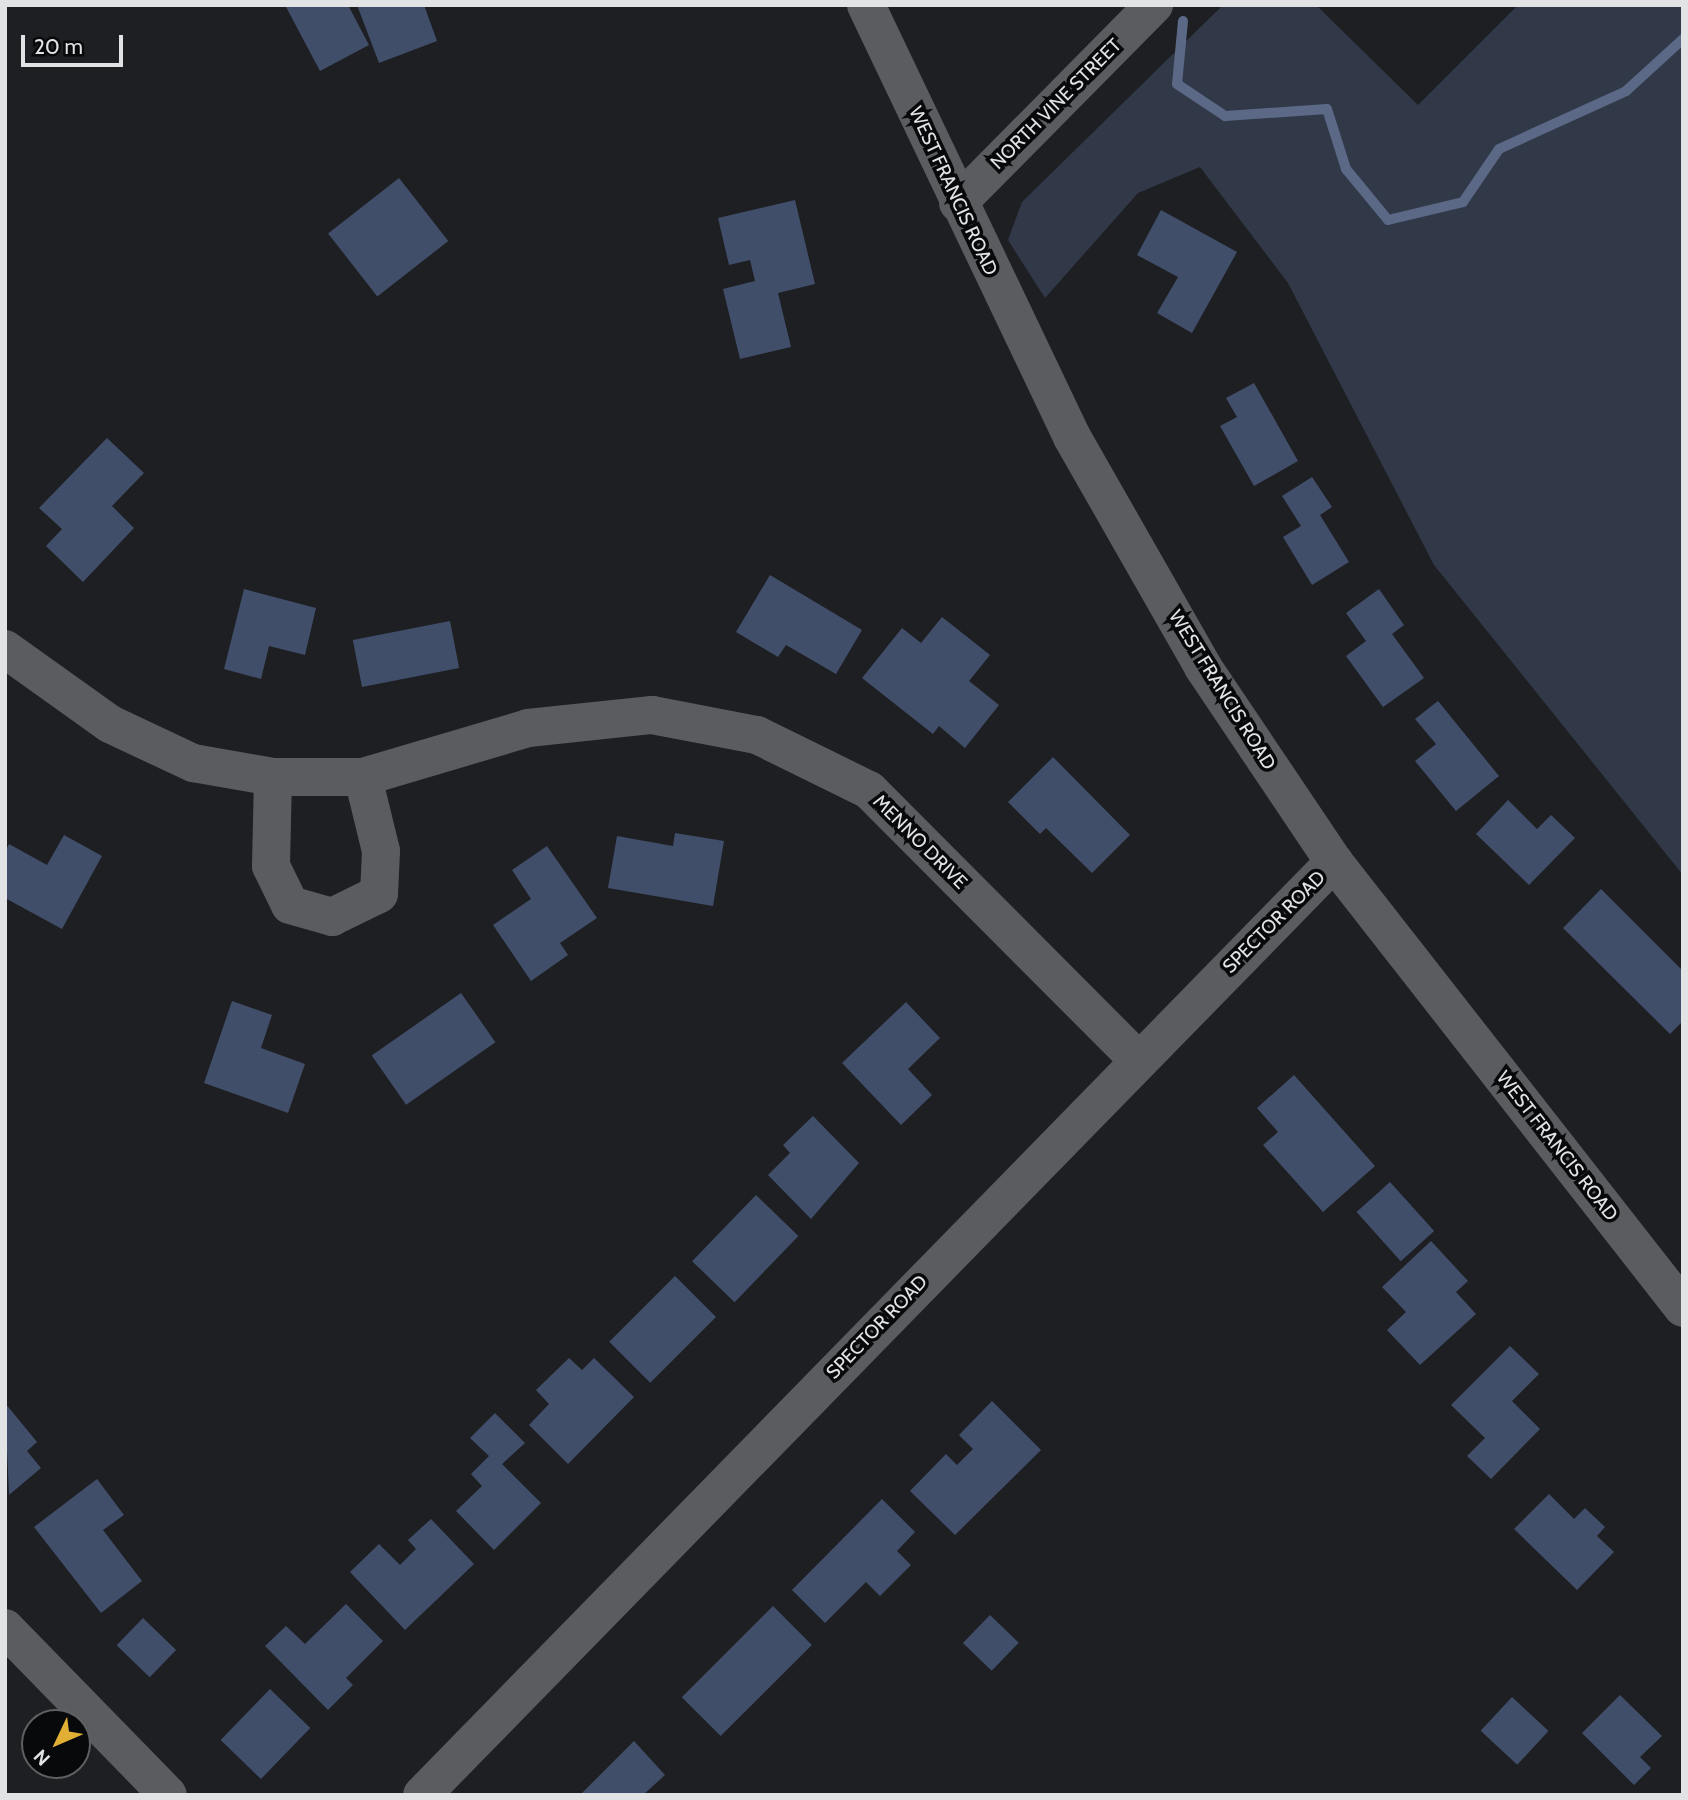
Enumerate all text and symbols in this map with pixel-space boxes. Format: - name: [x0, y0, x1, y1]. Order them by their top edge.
- scale bar: [24, 21, 126, 65]
- text: 20 m: [34, 34, 83, 59]
- street label: NORTH VINE STREET: [986, 34, 1126, 174]
- street label: WEST FRANCIS ROAD: [904, 103, 1002, 279]
- street label: WEST FRANCIS ROAD: [1164, 606, 1280, 774]
- street label: MENNO DRIVE: [868, 790, 972, 894]
- street label: SPECTOR ROAD: [1218, 866, 1330, 978]
- street label: WEST FRANCIS ROAD: [1491, 1067, 1623, 1225]
- street label: SPECTOR ROAD: [822, 1270, 932, 1384]
- north arrow: [21, 1709, 91, 1779]
- text: N: [29, 1745, 55, 1770]

